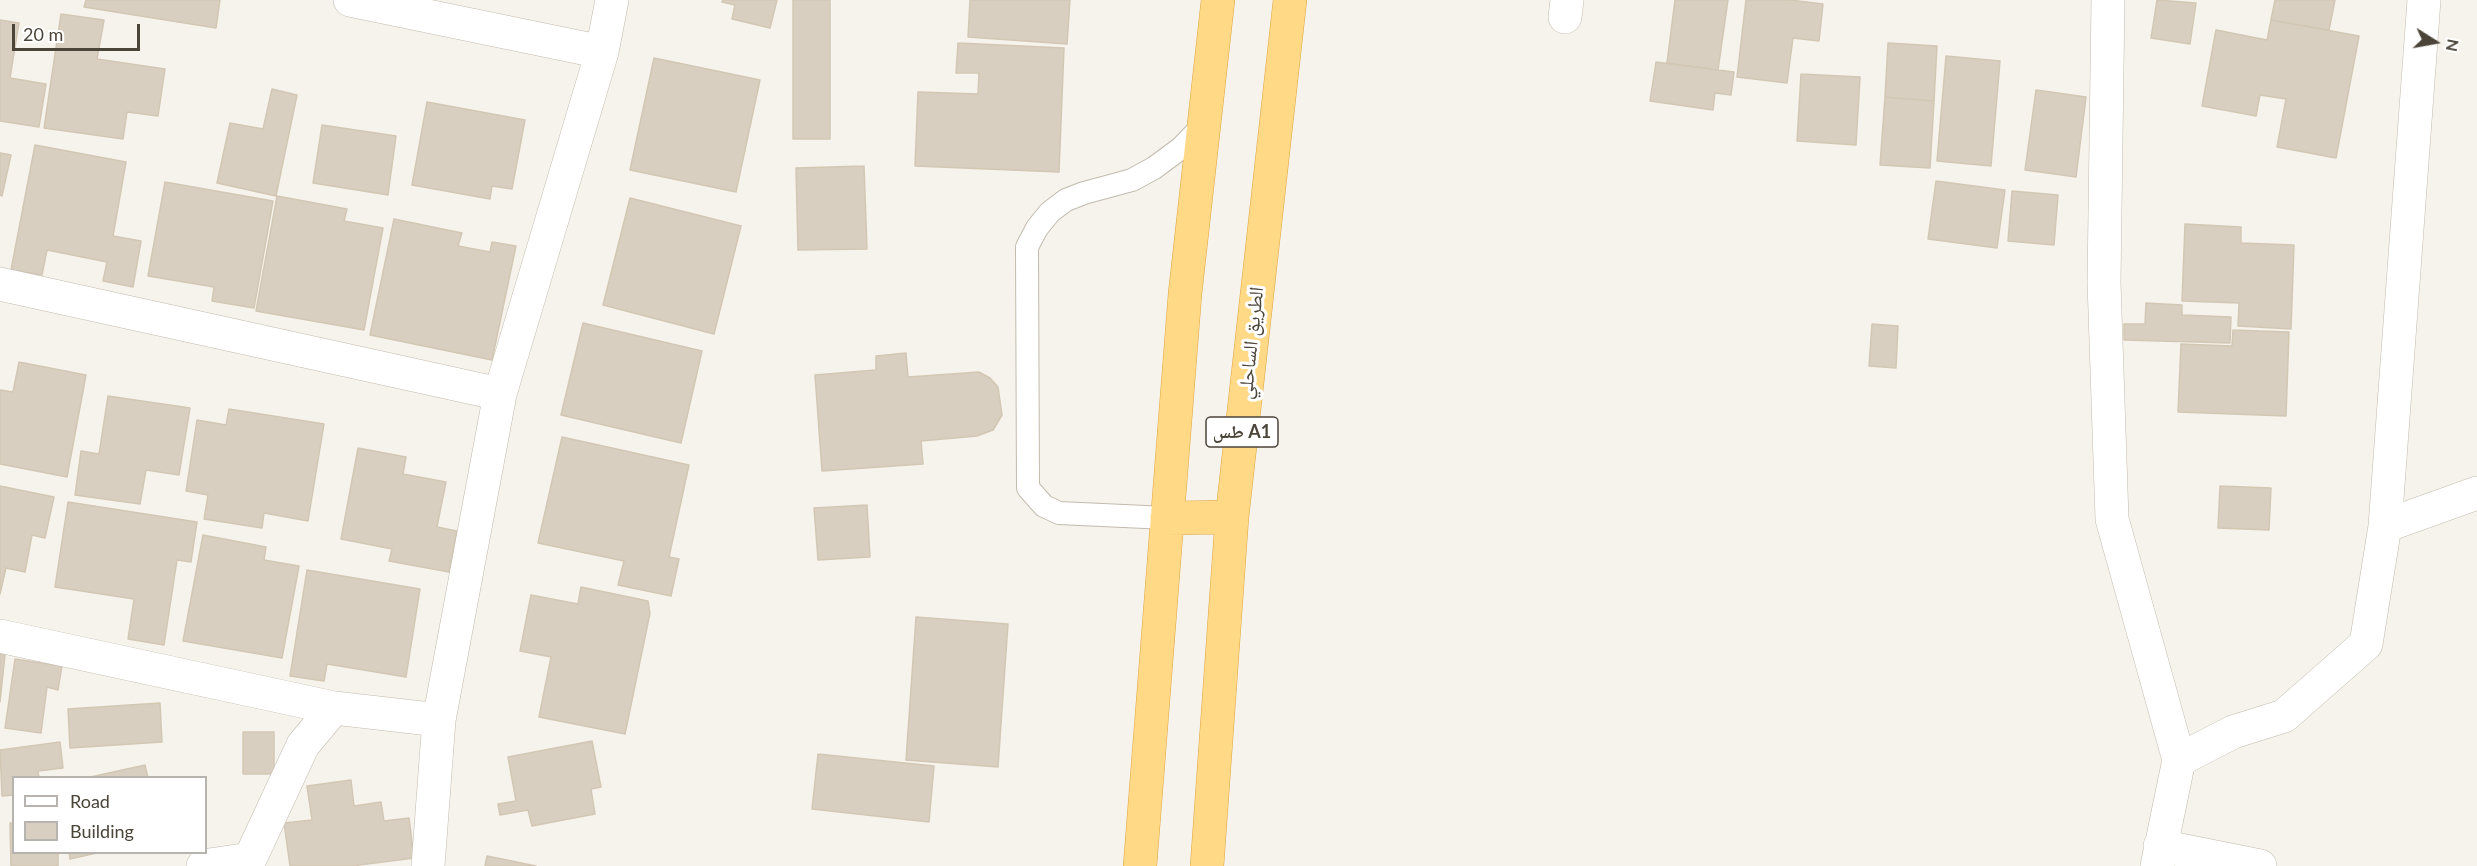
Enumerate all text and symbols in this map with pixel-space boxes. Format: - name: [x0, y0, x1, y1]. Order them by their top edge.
- scale bar: [15, 12, 142, 50]
- north arrow: [2405, 12, 2465, 72]
- text: 20 m: [23, 23, 63, 45]
- text: N: [2443, 38, 2464, 53]
- street label: الطريق الساحلي: [1233, 285, 1269, 401]
- road number: طس A1: [1206, 417, 1278, 447]
- legend: [12, 776, 207, 854]
- text: Road: [70, 790, 110, 812]
- text: Building: [70, 820, 134, 842]

